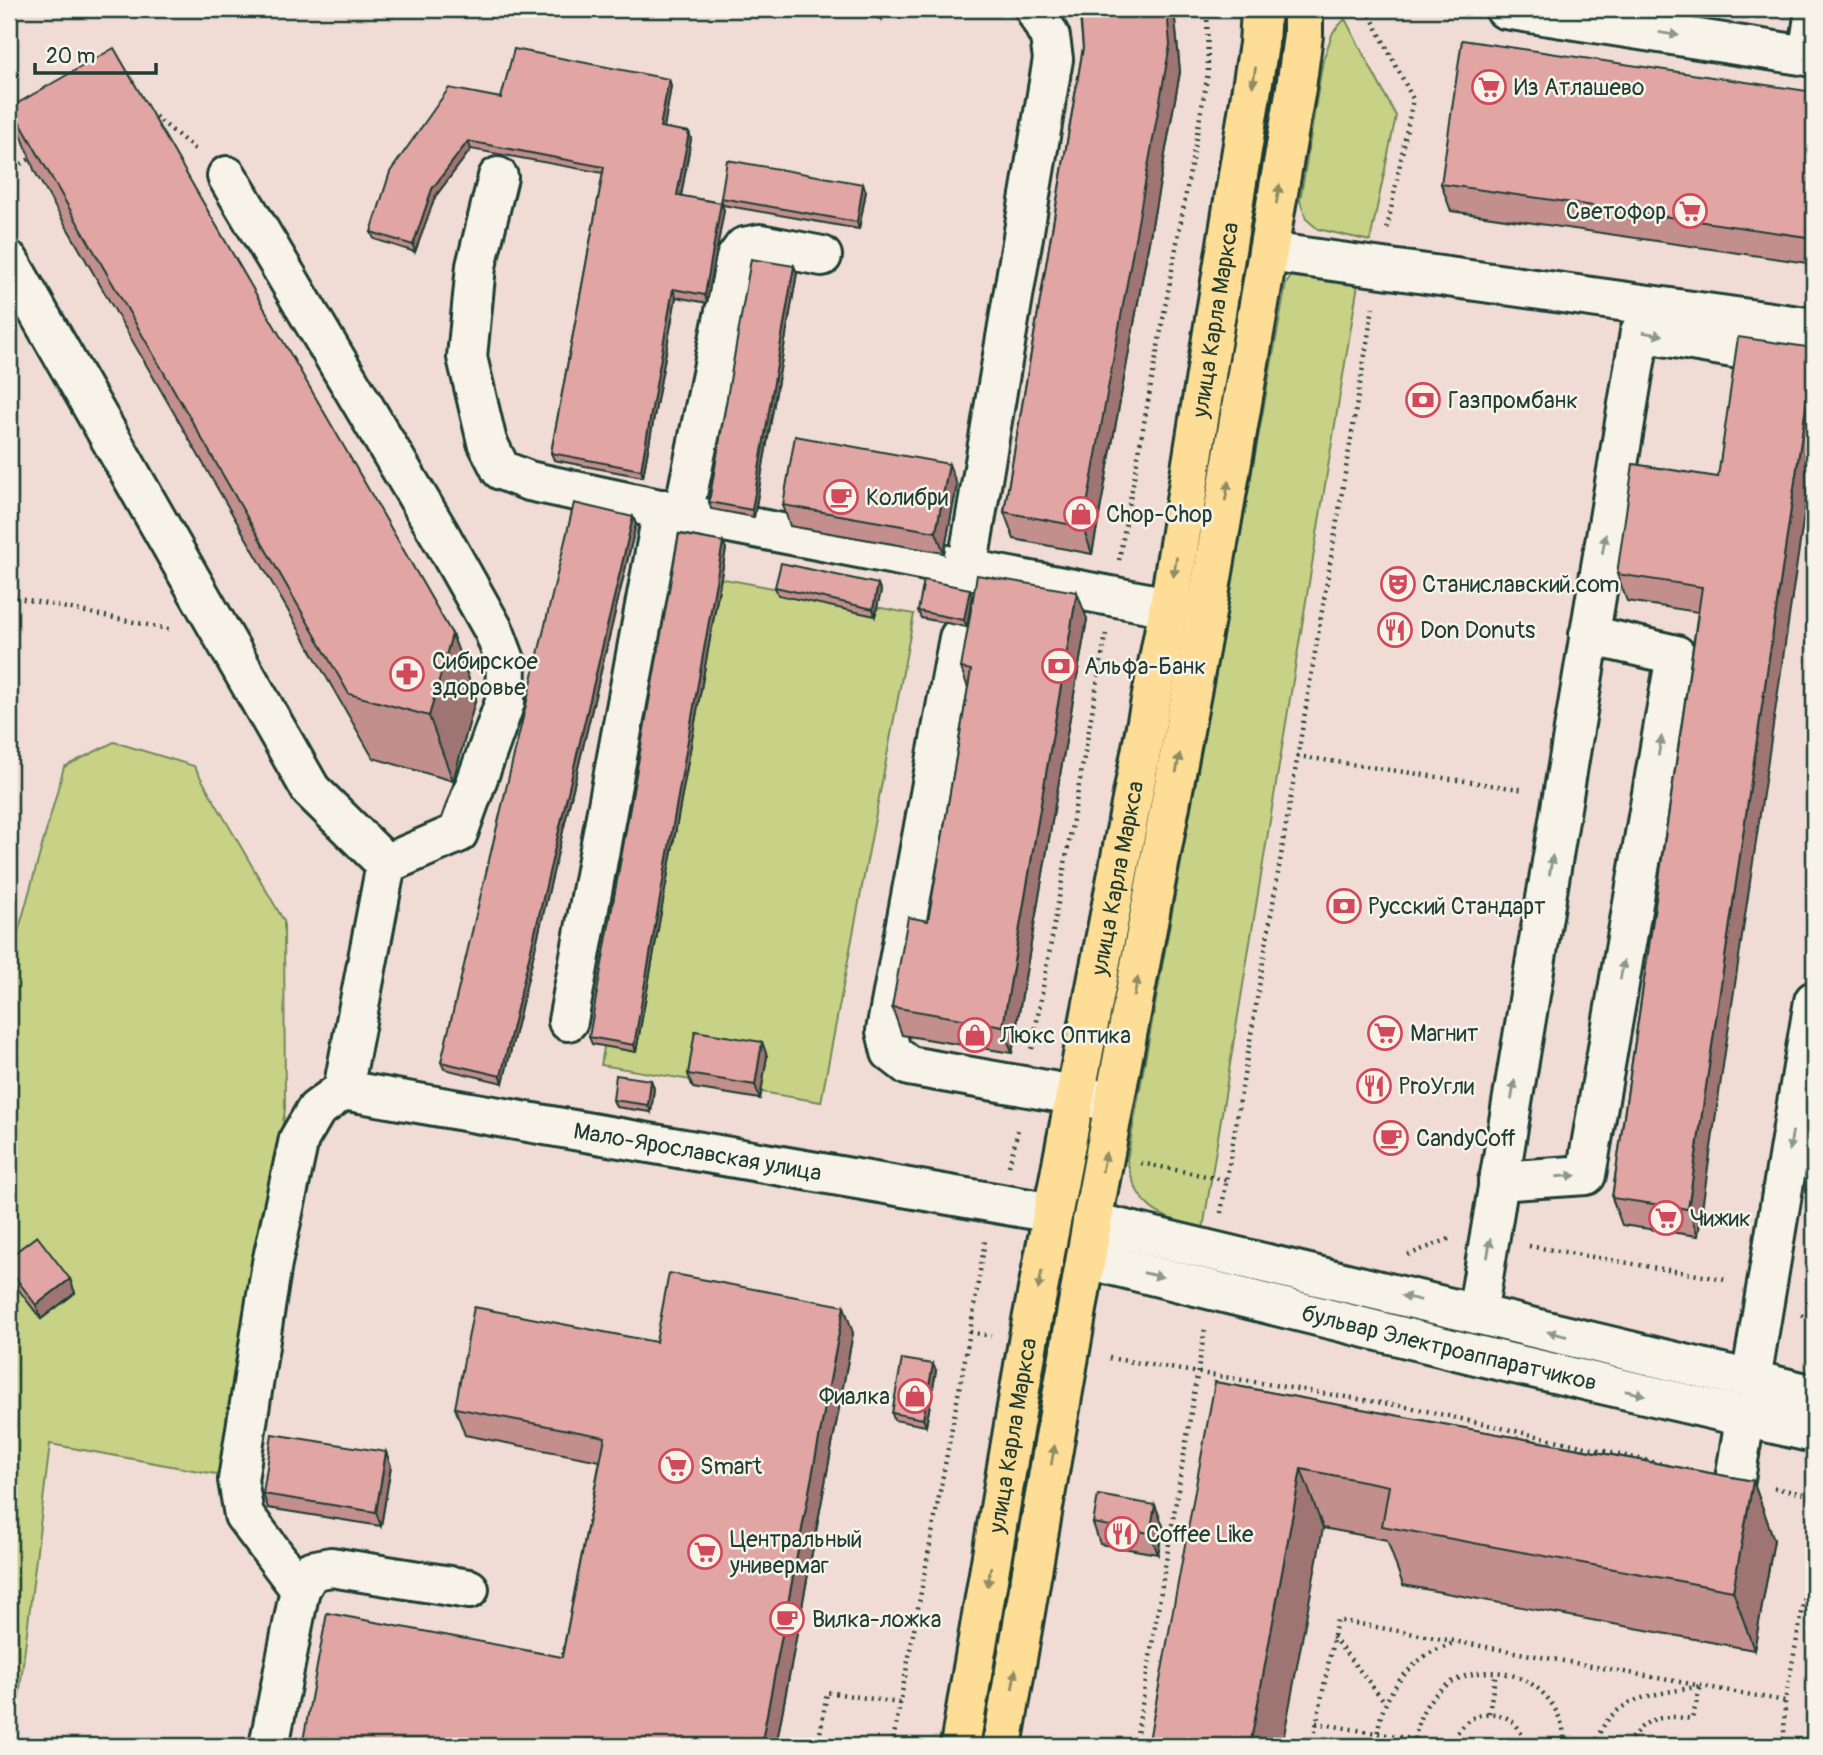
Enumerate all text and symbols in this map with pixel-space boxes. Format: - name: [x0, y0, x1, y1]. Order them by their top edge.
- one-way arrow: [1658, 29, 1680, 40]
- scale bar: [35, 32, 156, 76]
- text: 20 m: [46, 43, 95, 70]
- one-way arrow: [1248, 66, 1259, 88]
- supermarket icon: Из Атлашево: [1470, 68, 1508, 106]
- place label: Из Атлашево: [1514, 73, 1644, 102]
- one-way arrow: [1273, 183, 1284, 205]
- supermarket icon: Светофор: [1671, 192, 1709, 230]
- place label: Светофор: [1566, 197, 1666, 226]
- street label: улица Карла Маркса: [1185, 220, 1245, 420]
- one-way arrow: [1642, 329, 1664, 340]
- bank icon: Газпромбанк: [1404, 381, 1442, 419]
- place label: Газпромбанк: [1448, 386, 1578, 415]
- cafe icon: Колибри: [822, 478, 860, 516]
- one-way arrow: [1222, 480, 1233, 502]
- place label: Колибри: [866, 483, 948, 512]
- shop icon: Chop-Chop: [1062, 495, 1100, 533]
- place label: Chop-Chop: [1106, 500, 1213, 529]
- one-way arrow: [1599, 533, 1610, 555]
- one-way arrow: [1169, 556, 1180, 578]
- theatre icon: Станиславский.com: [1379, 565, 1417, 603]
- place label: Станиславский.com: [1422, 570, 1620, 599]
- restaurant icon: Don Donuts: [1376, 611, 1414, 649]
- place label: Don Donuts: [1420, 616, 1535, 645]
- place label: Сибирское здоровье: [432, 647, 539, 702]
- bank icon: Альфа-Банк: [1040, 647, 1078, 685]
- place label: Альфа-Банк: [1084, 652, 1206, 681]
- pharmacy icon: Сибирское здоровье: [388, 655, 426, 693]
- one-way arrow: [1655, 735, 1666, 757]
- one-way arrow: [1173, 752, 1184, 774]
- street label: улица Карла Маркса: [1084, 779, 1150, 979]
- one-way arrow: [1546, 854, 1557, 876]
- bank icon: Русский Стандарт: [1325, 887, 1363, 925]
- place label: Русский Стандарт: [1368, 892, 1546, 921]
- one-way arrow: [1616, 959, 1627, 981]
- one-way arrow: [1131, 976, 1142, 998]
- supermarket icon: Магнит: [1366, 1014, 1404, 1052]
- shop icon: Люкс Оптика: [956, 1016, 994, 1054]
- place label: Магнит: [1410, 1019, 1479, 1048]
- place label: Люкс Оптика: [999, 1021, 1131, 1050]
- restaurant icon: ProУгли: [1355, 1067, 1393, 1105]
- place label: ProУгли: [1398, 1072, 1474, 1101]
- one-way arrow: [1508, 1079, 1519, 1101]
- street label: Мало-Ярославская улица: [571, 1116, 824, 1187]
- cafe icon: CandyCoff: [1372, 1119, 1410, 1157]
- place label: CandyCoff: [1416, 1124, 1516, 1153]
- one-way arrow: [1785, 1130, 1796, 1152]
- one-way arrow: [1098, 1151, 1109, 1173]
- one-way arrow: [1556, 1171, 1578, 1182]
- supermarket icon: Чижик: [1647, 1199, 1685, 1237]
- place label: Чижик: [1690, 1204, 1751, 1233]
- one-way arrow: [1484, 1237, 1495, 1259]
- one-way arrow: [1034, 1269, 1045, 1291]
- one-way arrow: [1142, 1270, 1164, 1281]
- one-way arrow: [1400, 1293, 1422, 1304]
- street label: бульвар Электроаппаратчиков: [1299, 1298, 1600, 1397]
- one-way arrow: [1546, 1328, 1568, 1339]
- street label: улица Карла Маркса: [981, 1336, 1043, 1536]
- shop icon: Фиалка: [896, 1377, 934, 1415]
- place label: Фиалка: [819, 1382, 890, 1411]
- one-way arrow: [1624, 1388, 1646, 1399]
- one-way arrow: [1048, 1444, 1059, 1466]
- supermarket icon: Smart: [657, 1447, 695, 1485]
- place label: Smart: [700, 1452, 763, 1481]
- restaurant icon: Coffee Like: [1103, 1515, 1141, 1553]
- place label: Coffee Like: [1146, 1520, 1254, 1549]
- place label: Центральный универмаг: [729, 1525, 862, 1580]
- supermarket icon: Центральный универмаг: [686, 1533, 724, 1571]
- one-way arrow: [983, 1566, 994, 1588]
- cafe icon: Вилка-ложка: [768, 1600, 806, 1638]
- place label: Вилка-ложка: [812, 1605, 941, 1634]
- one-way arrow: [1009, 1668, 1020, 1690]

